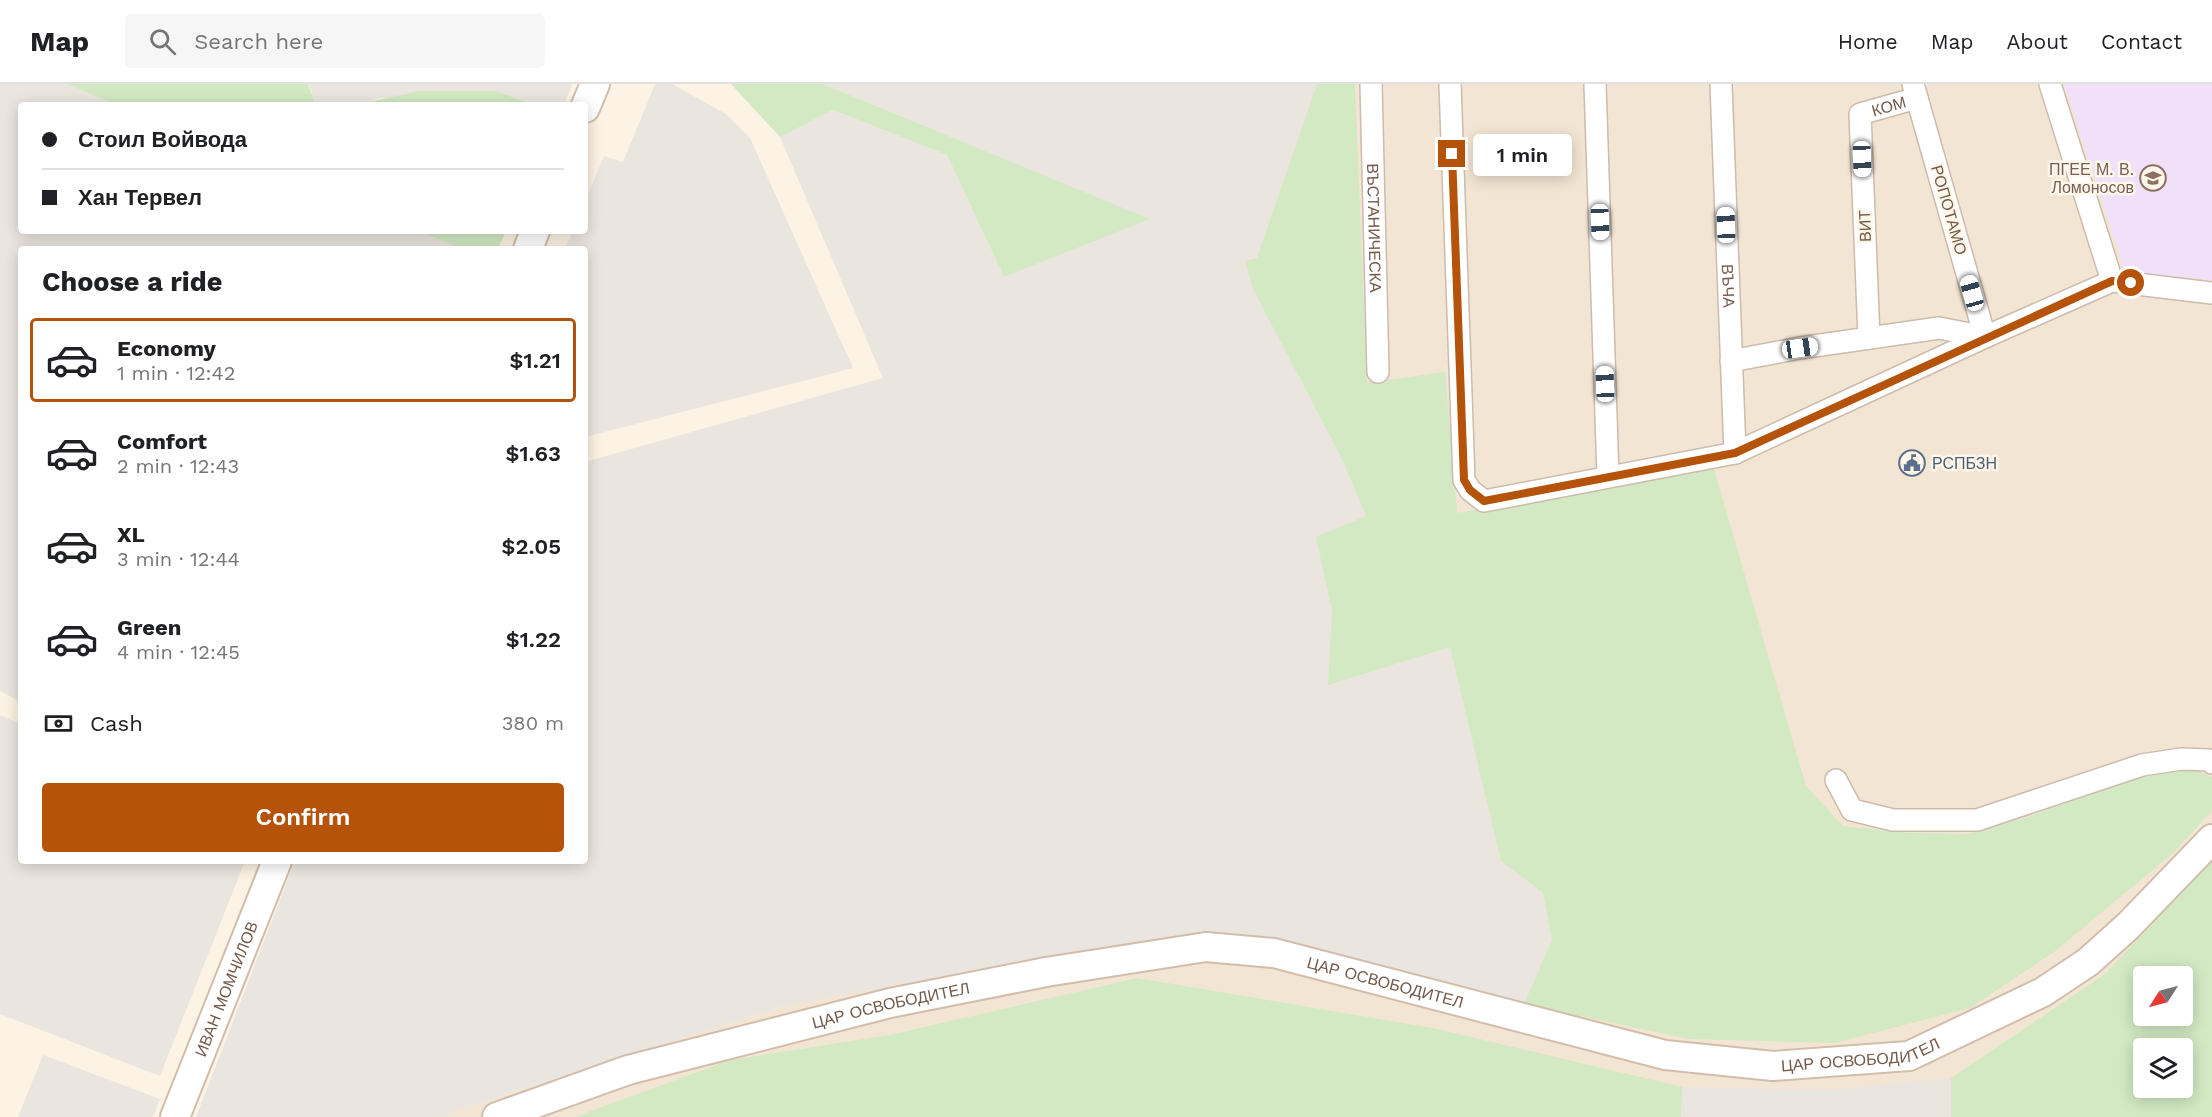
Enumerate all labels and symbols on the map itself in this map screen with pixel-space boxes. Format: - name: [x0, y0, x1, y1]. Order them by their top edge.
- street label: КОМ: [1869, 92, 1908, 120]
- callout: 1 min: [1473, 133, 1572, 175]
- route end: [1438, 140, 1465, 167]
- car: [1852, 141, 1872, 177]
- place label: ПГЕЕ М. В. Ломоносов: [2049, 160, 2134, 197]
- street label: ВЪСТАНИЧЕСКА: [1363, 163, 1386, 293]
- street label: РОПОТАМО: [1927, 163, 1971, 257]
- school or university icon: ПГЕЕ М. В. Ломоносов: [2138, 163, 2168, 193]
- car: [1590, 204, 1610, 240]
- car: [1716, 207, 1736, 243]
- street label: ВИТ: [1855, 209, 1875, 242]
- street label: ВЪЧА: [1718, 264, 1739, 308]
- route start: [2117, 269, 2144, 296]
- car: [1958, 273, 1986, 313]
- car: [1781, 337, 1819, 359]
- car: [1595, 366, 1615, 402]
- public building icon: РСПБЗН: [1897, 448, 1927, 478]
- place label: РСПБЗН: [1932, 454, 1997, 473]
- street label: ИВАН МОМЧИЛОВ: [191, 918, 262, 1059]
- street label: ЦАР ОСВОБОДИТЕЛ: [1305, 953, 1466, 1012]
- north arrow: [2133, 966, 2193, 1026]
- street label: ЦАР ОСВОБОДИТЕЛ: [810, 978, 971, 1032]
- street label: ЦАР ОСВОБОДИТЕЛ: [1780, 1033, 1943, 1075]

